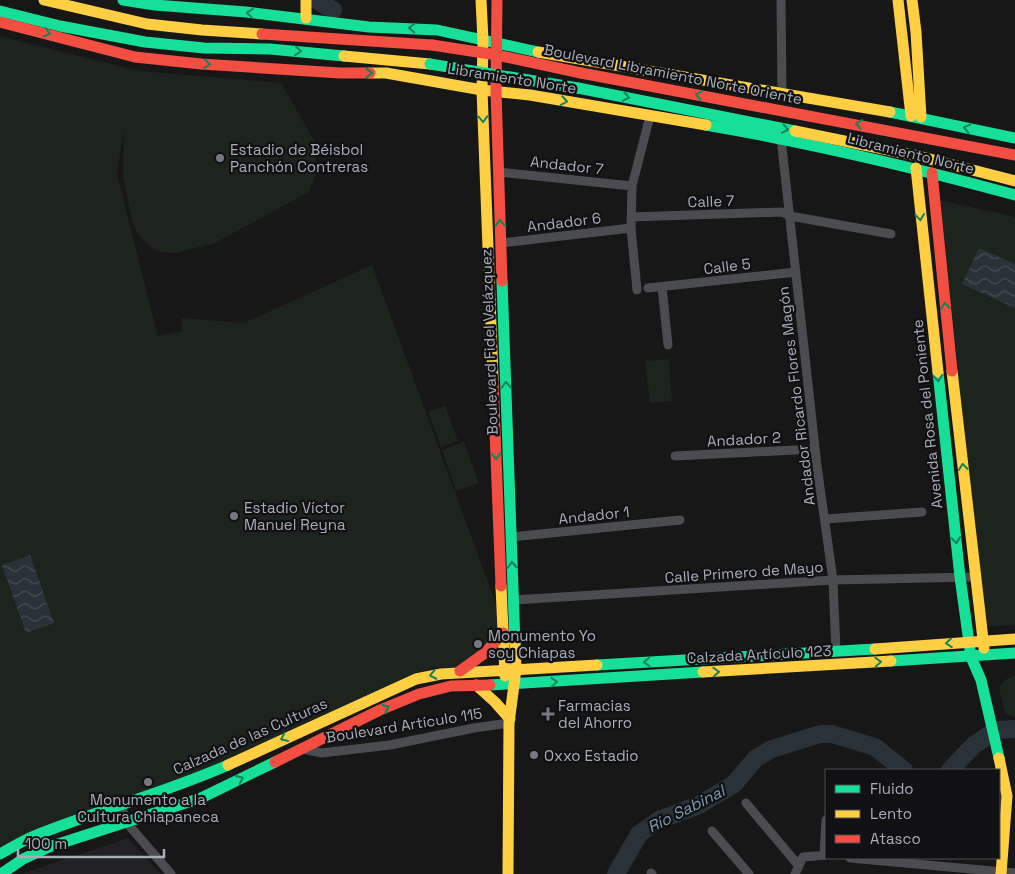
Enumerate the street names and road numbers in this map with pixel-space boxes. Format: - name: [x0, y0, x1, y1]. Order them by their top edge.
- street label: Boulevard Libramiento Norte Oriente: [542, 40, 804, 108]
- street label: Libramiento Norte: [446, 58, 578, 98]
- street label: Libramiento Norte: [846, 128, 977, 178]
- street label: Andador 7: [529, 152, 605, 178]
- street label: Calle 7: [687, 191, 735, 211]
- street label: Andador 6: [526, 208, 602, 236]
- street label: Boulevard Fidel Velázquez: [476, 249, 502, 435]
- street label: Calle 5: [702, 254, 752, 278]
- street label: Andador Ricardo Flores Magón: [773, 285, 819, 507]
- street label: Avenida Rosa del Poniente: [908, 318, 946, 510]
- street label: Andador 2: [706, 428, 782, 450]
- street label: Andador 1: [557, 502, 631, 528]
- street label: Calle Primero de Mayo: [664, 557, 824, 587]
- street label: Calzada Artículo 123: [686, 641, 832, 667]
- street label: Calzada de las Culturas: [170, 693, 330, 779]
- street label: Boulevard Artículo 115: [325, 703, 483, 747]

